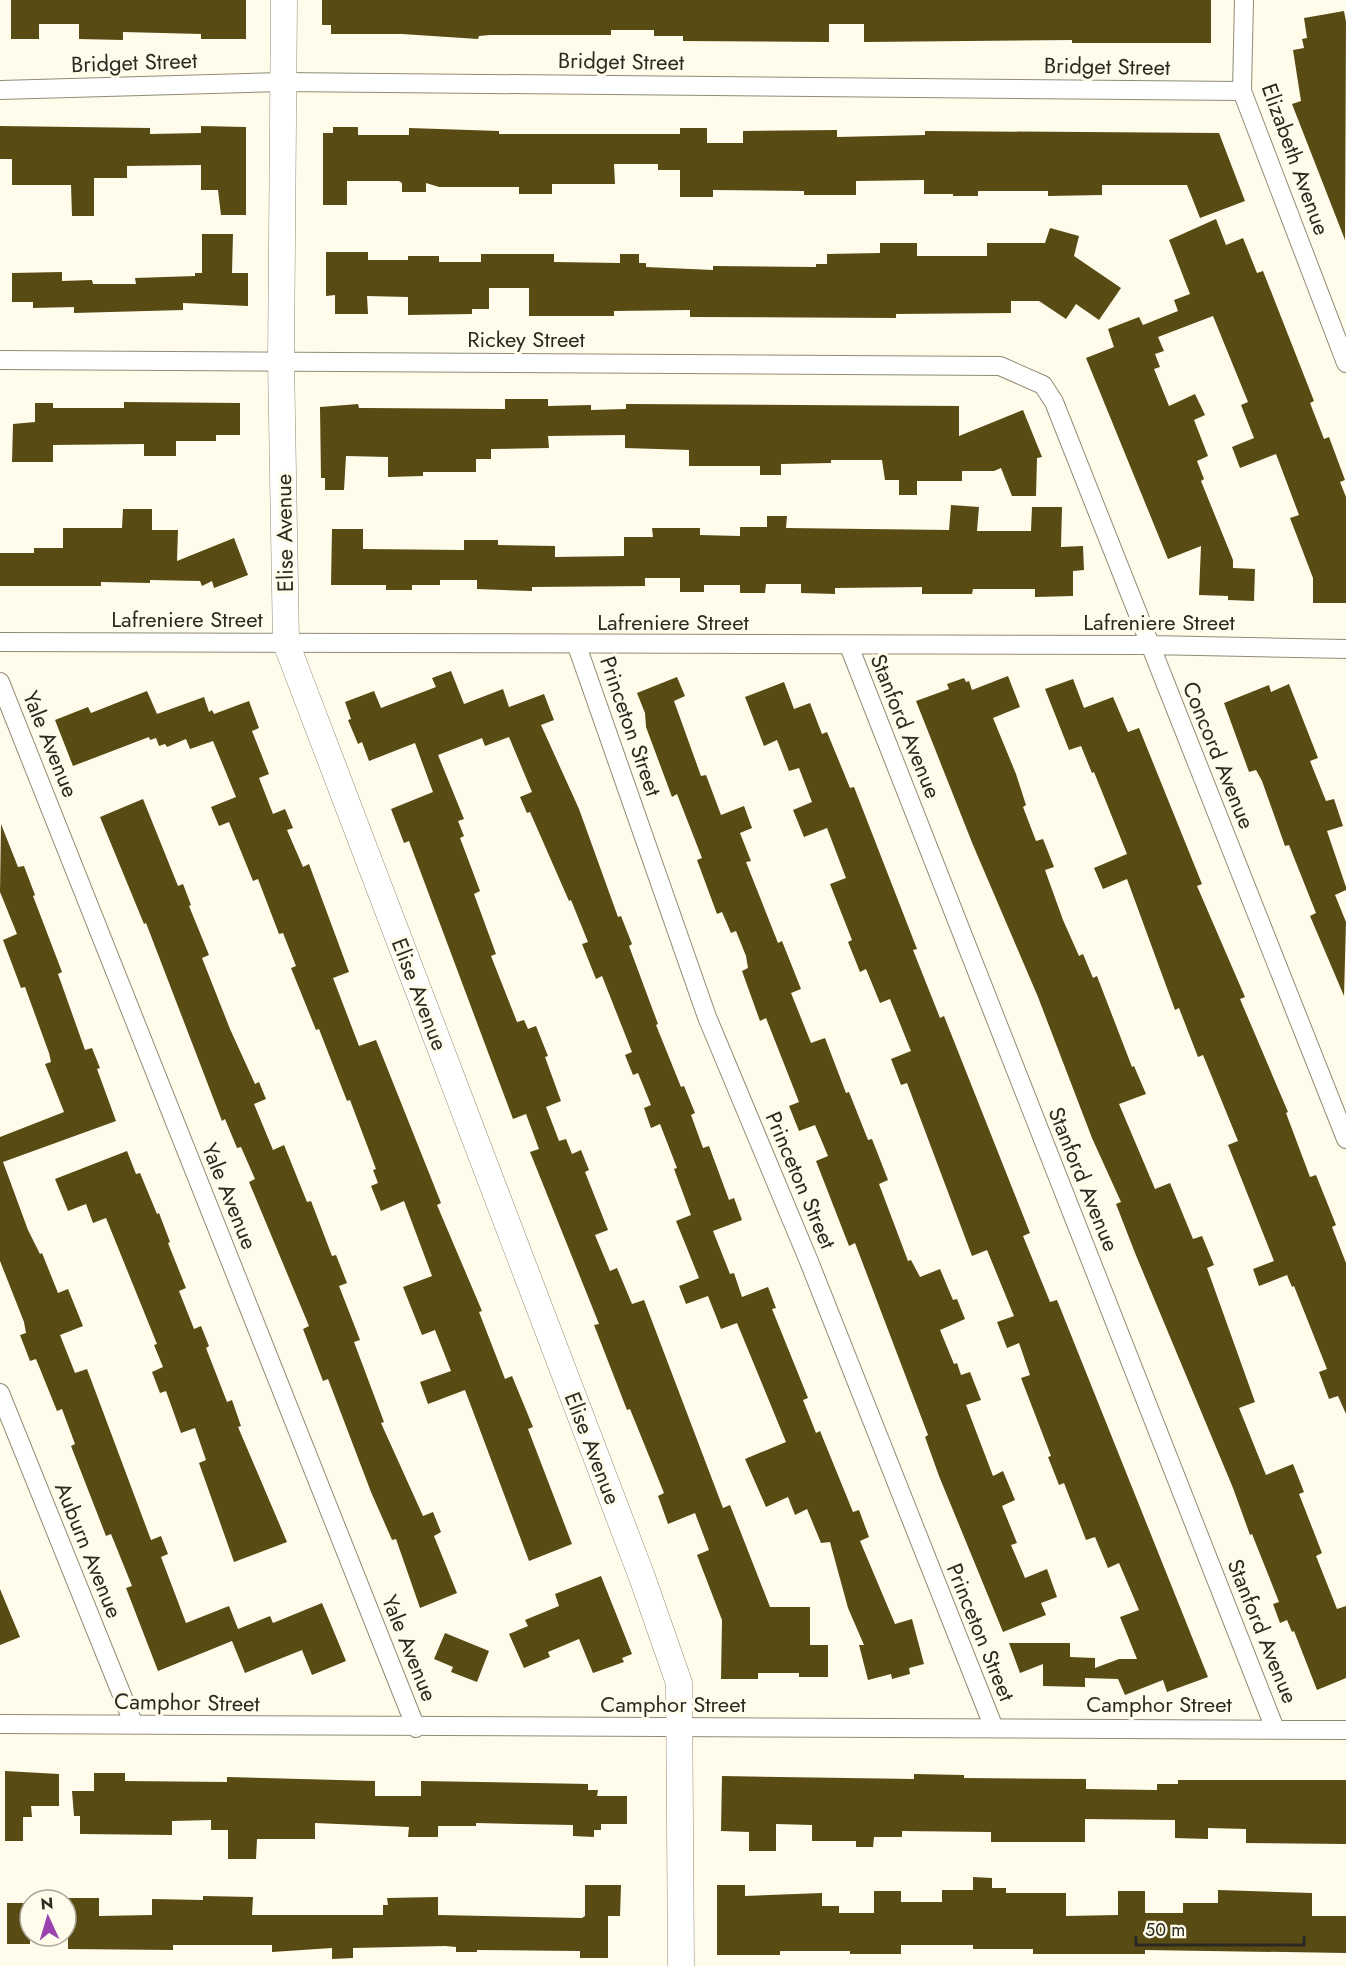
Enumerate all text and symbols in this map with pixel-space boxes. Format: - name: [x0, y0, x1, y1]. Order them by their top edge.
- street label: Bridget Street: [70, 44, 198, 80]
- street label: Bridget Street: [558, 44, 685, 78]
- street label: Bridget Street: [1044, 49, 1171, 83]
- street label: Elizabeth Avenue: [1254, 79, 1338, 239]
- street label: Rickey Street: [467, 323, 586, 355]
- street label: Elise Avenue: [267, 474, 301, 592]
- street label: Lafreniere Street: [111, 603, 263, 635]
- street label: Lafreniere Street: [597, 606, 749, 638]
- street label: Lafreniere Street: [1083, 606, 1235, 638]
- street label: Stanford Avenue: [863, 649, 949, 803]
- street label: Princeton Street: [592, 652, 670, 801]
- street label: Concord Avenue: [1175, 677, 1263, 833]
- street label: Yale Avenue: [15, 686, 87, 802]
- street label: Elise Avenue: [384, 933, 456, 1055]
- street label: Stanford Avenue: [1041, 1102, 1127, 1256]
- street label: Princeton Street: [758, 1106, 845, 1254]
- street label: Yale Avenue: [194, 1138, 266, 1254]
- street label: Elise Avenue: [557, 1387, 629, 1509]
- street label: Auburn Avenue: [47, 1477, 131, 1623]
- street label: Stanford Avenue: [1220, 1554, 1306, 1708]
- street label: Princeton Street: [939, 1558, 1023, 1706]
- street label: Yale Avenue: [374, 1590, 446, 1706]
- street label: Camphor Street: [114, 1685, 261, 1719]
- street label: Camphor Street: [600, 1688, 746, 1720]
- street label: Camphor Street: [1086, 1688, 1232, 1720]
- north arrow: [18, 1888, 78, 1948]
- text: N: [40, 1892, 54, 1915]
- scale bar: [1136, 1909, 1304, 1947]
- text: 50 m: [1145, 1917, 1185, 1943]

